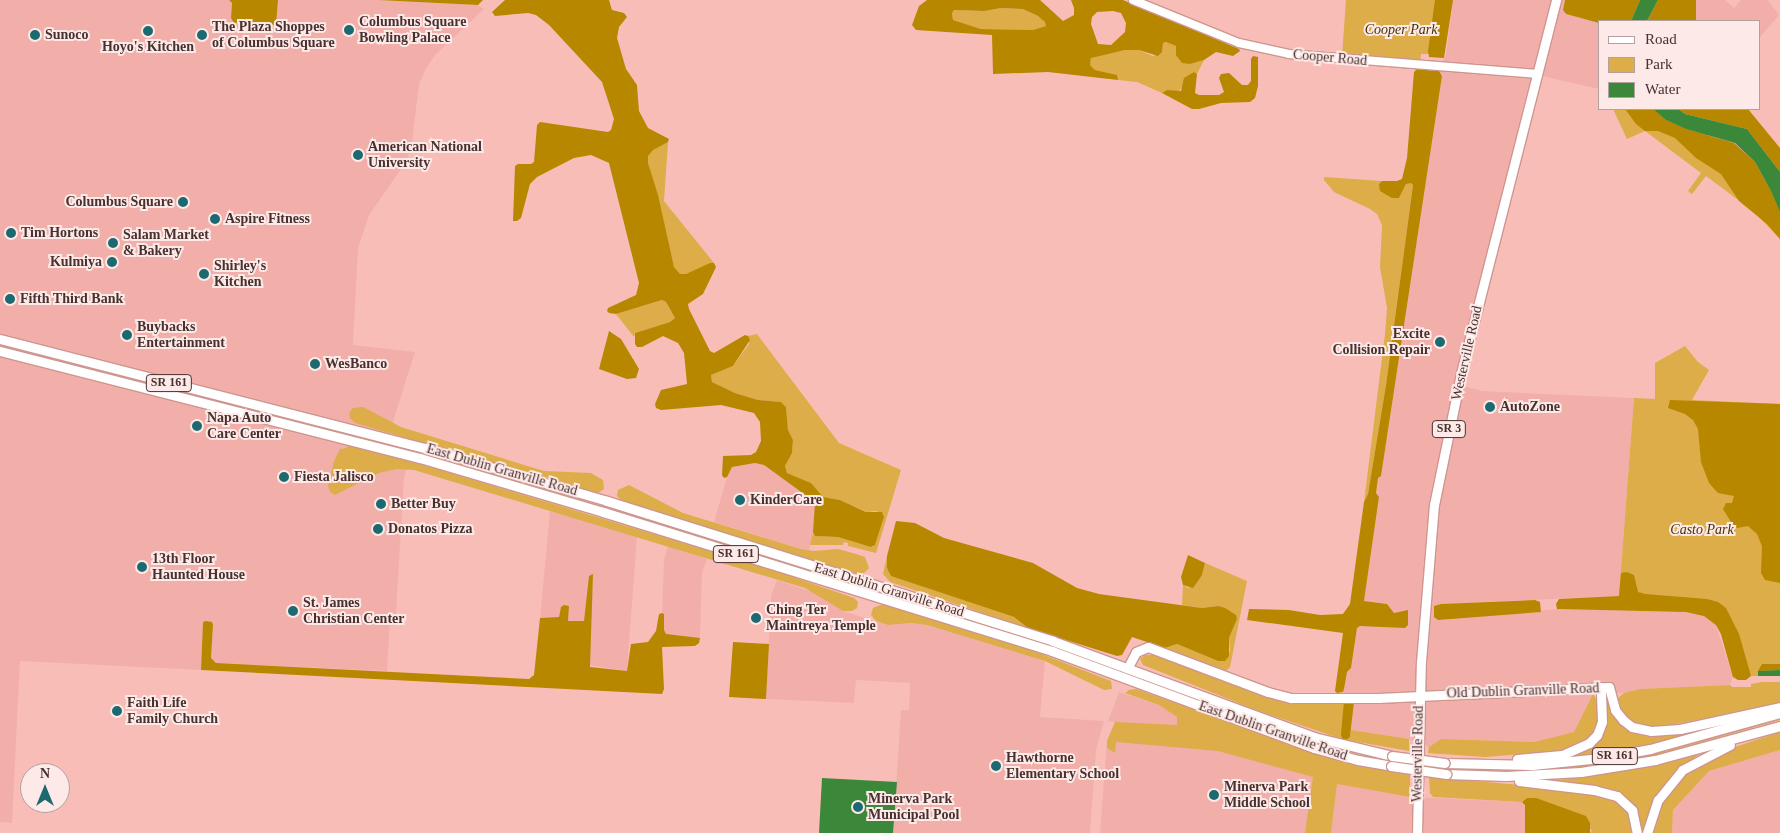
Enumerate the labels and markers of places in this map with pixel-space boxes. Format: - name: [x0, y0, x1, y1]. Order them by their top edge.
- place label: Columbus Square Bowling Palace: [359, 14, 467, 46]
- place label: The Plaza Shoppes of Columbus Square: [212, 19, 335, 52]
- marker: Columbus Square Bowling Palace: [343, 24, 355, 36]
- marker: Hoyo's Kitchen: [142, 25, 154, 37]
- place label: Sunoco: [45, 27, 89, 43]
- marker: Sunoco: [29, 29, 41, 41]
- marker: The Plaza Shoppes of Columbus Square: [196, 29, 208, 41]
- place label: Hoyo's Kitchen: [102, 39, 194, 55]
- place label: American National University: [368, 139, 482, 172]
- marker: American National University: [352, 149, 364, 161]
- place label: Columbus Square: [65, 194, 173, 210]
- marker: Columbus Square: [177, 196, 189, 208]
- place label: Aspire Fitness: [225, 211, 310, 227]
- marker: Aspire Fitness: [209, 213, 221, 225]
- place label: Tim Hortons: [21, 225, 98, 241]
- marker: Tim Hortons: [5, 227, 17, 239]
- place label: Salam Market & Bakery: [123, 227, 209, 260]
- marker: Salam Market & Bakery: [107, 237, 119, 249]
- place label: Kulmiya: [50, 254, 102, 270]
- marker: Kulmiya: [106, 256, 118, 268]
- place label: Shirley's Kitchen: [214, 258, 266, 290]
- marker: Shirley's Kitchen: [198, 268, 210, 280]
- place label: Fifth Third Bank: [20, 291, 123, 307]
- marker: Fifth Third Bank: [4, 293, 16, 305]
- place label: Buybacks Entertainment: [137, 319, 225, 352]
- place label: Excite Collision Repair: [1332, 326, 1430, 358]
- marker: Buybacks Entertainment: [121, 329, 133, 341]
- marker: Excite Collision Repair: [1434, 336, 1446, 348]
- place label: WesBanco: [325, 356, 387, 372]
- marker: WesBanco: [309, 358, 321, 370]
- place label: AutoZone: [1500, 399, 1560, 415]
- marker: AutoZone: [1484, 401, 1496, 413]
- place label: Napa Auto Care Center: [207, 410, 281, 442]
- marker: Napa Auto Care Center: [191, 420, 203, 432]
- place label: Fiesta Jalisco: [294, 469, 374, 485]
- marker: Fiesta Jalisco: [278, 471, 290, 483]
- place label: KinderCare: [750, 492, 822, 508]
- marker: KinderCare: [734, 494, 746, 506]
- place label: Better Buy: [391, 496, 456, 512]
- marker: Better Buy: [375, 498, 387, 510]
- place label: Donatos Pizza: [388, 521, 472, 537]
- marker: Donatos Pizza: [372, 523, 384, 535]
- place label: 13th Floor Haunted House: [152, 551, 245, 584]
- marker: 13th Floor Haunted House: [136, 561, 148, 573]
- place label: St. James Christian Center: [303, 595, 404, 628]
- place label: Ching Ter Maintreya Temple: [766, 602, 876, 634]
- marker: St. James Christian Center: [287, 605, 299, 617]
- marker: Ching Ter Maintreya Temple: [750, 612, 762, 624]
- place label: Faith Life Family Church: [127, 695, 218, 728]
- marker: Faith Life Family Church: [111, 705, 123, 717]
- place label: Hawthorne Elementary School: [1006, 750, 1119, 782]
- marker: Hawthorne Elementary School: [990, 760, 1002, 772]
- place label: Minerva Park Middle School: [1224, 779, 1310, 812]
- marker: Minerva Park Middle School: [1208, 789, 1220, 801]
- place label: Minerva Park Municipal Pool: [868, 791, 959, 824]
- marker: Minerva Park Municipal Pool: [852, 801, 864, 813]

